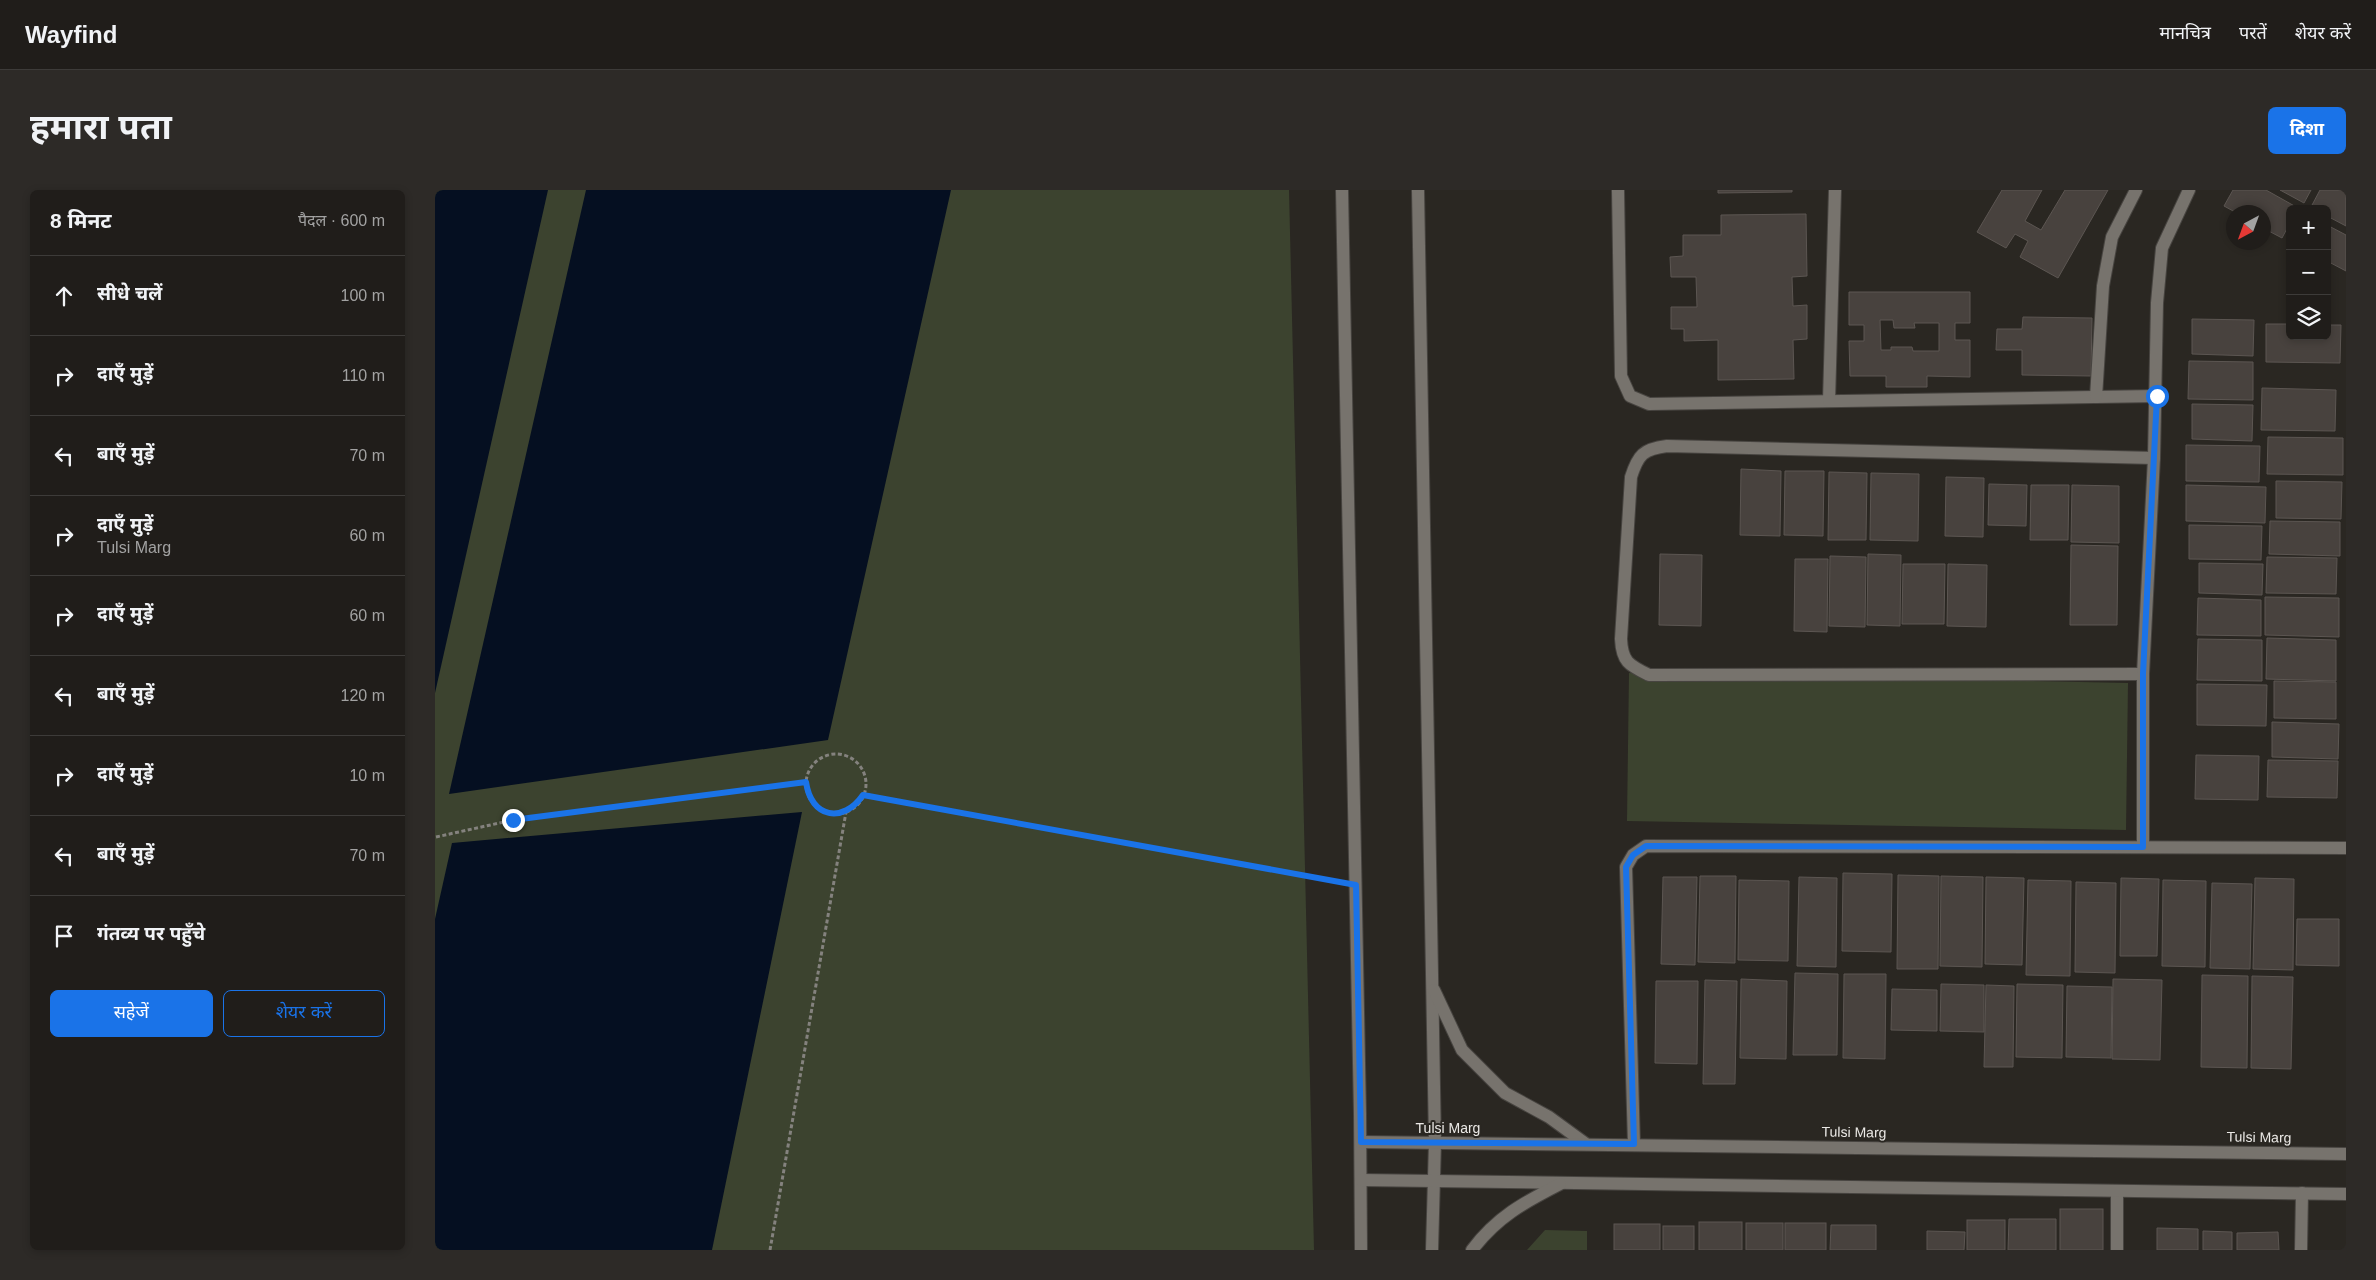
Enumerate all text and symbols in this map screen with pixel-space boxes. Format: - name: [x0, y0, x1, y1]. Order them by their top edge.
- text: Wayfind: [25, 21, 117, 48]
- text: मानचित्र: [2159, 23, 2211, 43]
- text: परतें: [2239, 23, 2267, 43]
- text: शेयर करें: [2295, 23, 2351, 43]
- text: हमारा पता: [30, 107, 172, 146]
- button: दिशा: [2268, 107, 2346, 154]
- north arrow: [2226, 205, 2271, 250]
- map controls: [2286, 205, 2331, 340]
- button: +: [2286, 205, 2331, 250]
- text: 8 मिनट: [50, 209, 112, 232]
- text: पैदल · 600 m: [298, 212, 385, 229]
- button: −: [2286, 250, 2331, 295]
- icon: ahead: [50, 282, 78, 310]
- text: सीधे चलें: [97, 283, 162, 304]
- text: 100 m: [341, 287, 385, 304]
- button: layers: [2286, 295, 2331, 340]
- icon: right: [50, 362, 78, 390]
- text: दाएँ मुड़ें: [97, 363, 153, 384]
- text: 110 m: [342, 367, 385, 384]
- route start: [2146, 385, 2169, 408]
- icon: left: [50, 442, 78, 470]
- text: बाएँ मुड़ें: [97, 443, 154, 464]
- text: 70 m: [349, 447, 385, 464]
- text: दाएँ मुड़ें: [97, 514, 153, 535]
- icon: right: [50, 522, 78, 550]
- text: 60 m: [349, 527, 385, 544]
- text: Tulsi Marg: [97, 539, 171, 556]
- icon: right: [50, 602, 78, 630]
- text: दाएँ मुड़ें: [97, 603, 153, 624]
- text: 60 m: [349, 607, 385, 624]
- icon: left: [50, 682, 78, 710]
- text: बाएँ मुड़ें: [97, 683, 154, 704]
- text: 120 m: [341, 687, 385, 704]
- icon: right: [50, 762, 78, 790]
- text: दाएँ मुड़ें: [97, 763, 153, 784]
- text: 10 m: [349, 767, 385, 784]
- route end: [502, 809, 525, 832]
- icon: left: [50, 842, 78, 870]
- text: बाएँ मुड़ें: [97, 843, 154, 864]
- text: 70 m: [349, 847, 385, 864]
- icon: arrive: [50, 922, 78, 950]
- text: गंतव्य पर पहुँचे: [97, 923, 205, 944]
- button: सहेजें: [50, 990, 213, 1037]
- button: शेयर करें: [223, 990, 385, 1037]
- street label: Tulsi Marg: [1416, 1120, 1480, 1136]
- street label: Tulsi Marg: [1821, 1123, 1887, 1141]
- street label: Tulsi Marg: [2226, 1128, 2292, 1146]

